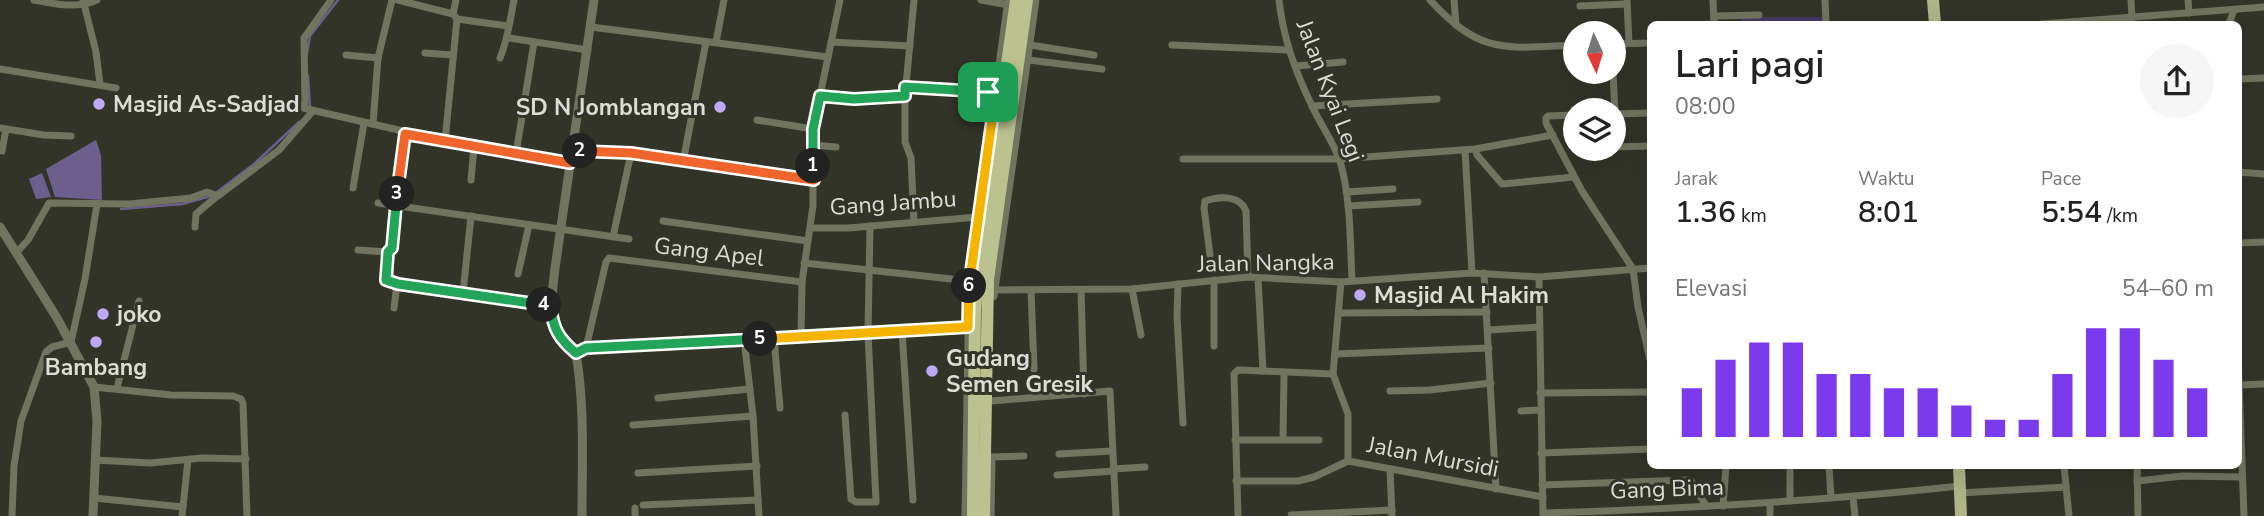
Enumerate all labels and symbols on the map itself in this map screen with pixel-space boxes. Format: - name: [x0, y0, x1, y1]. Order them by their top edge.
- street label: Jalan Kyai Legi: [1288, 15, 1371, 166]
- north arrow: [1563, 21, 1626, 84]
- pin: [958, 62, 1018, 122]
- place label: Masjid As-Sadjad: [113, 89, 300, 120]
- place label: SD N Jomblangan: [516, 92, 706, 123]
- marker: Masjid As-Sadjad: [91, 96, 107, 112]
- marker: SD N Jomblangan: [712, 99, 728, 115]
- pin: 2: [562, 134, 598, 168]
- pin: 1: [796, 148, 830, 184]
- pin: 3: [380, 176, 414, 212]
- street label: Gang Jambu: [829, 183, 957, 223]
- street label: Gang Apel: [652, 230, 766, 274]
- street label: Jalan Nangka: [1196, 246, 1335, 280]
- pin: 6: [951, 268, 986, 304]
- place label: Masjid Al Hakim: [1374, 280, 1549, 311]
- marker: Masjid Al Hakim: [1352, 287, 1368, 303]
- pin: 4: [526, 288, 562, 322]
- place label: joko: [115, 299, 162, 330]
- marker: joko: [95, 306, 111, 322]
- pin: 5: [742, 322, 778, 356]
- marker: Bambang: [88, 334, 104, 350]
- place label: Gudang Semen Gresik: [946, 343, 1094, 400]
- place label: Bambang: [45, 352, 147, 383]
- marker: Gudang Semen Gresik: [924, 363, 940, 379]
- street label: Jalan Mursidi: [1364, 429, 1501, 485]
- street label: Gang Bima: [1609, 472, 1725, 506]

